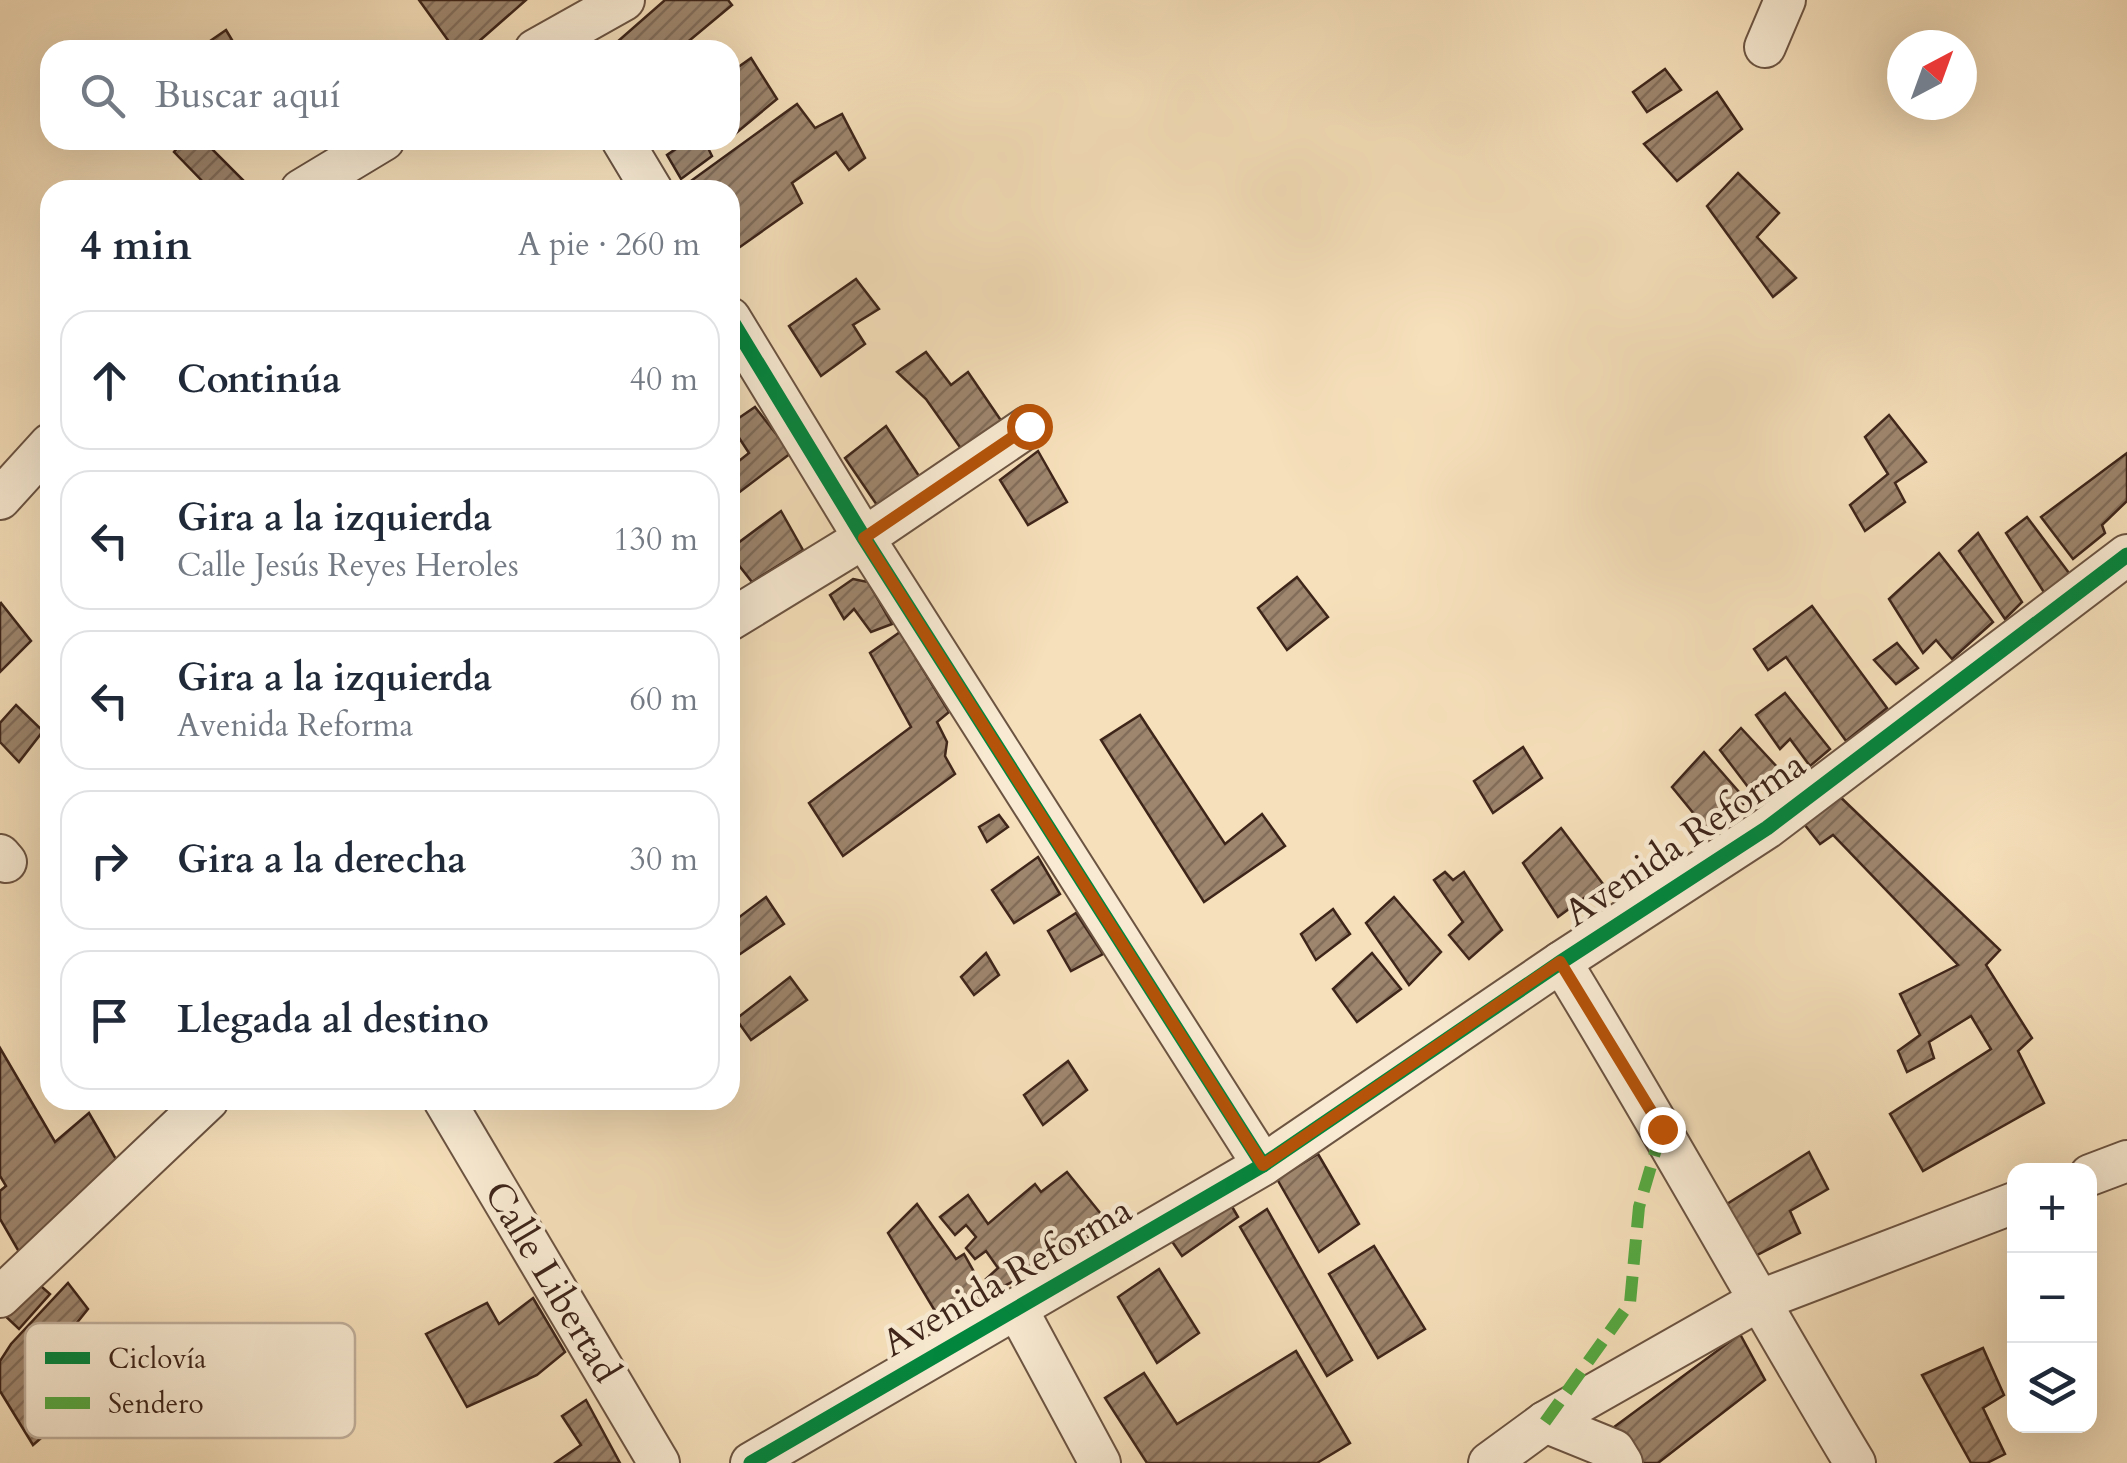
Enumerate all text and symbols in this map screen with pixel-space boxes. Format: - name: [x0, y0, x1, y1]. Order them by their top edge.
- north arrow: [1887, 30, 1977, 120]
- search box: [40, 40, 740, 150]
- icon: search: [75, 68, 130, 123]
- text: Buscar aquí: [155, 69, 341, 121]
- text: 4 min: [80, 217, 192, 274]
- text: A pie · 260 m: [518, 223, 700, 267]
- icon: ahead: [82, 353, 137, 408]
- text: Continúa: [177, 354, 341, 406]
- text: 40 m: [630, 358, 698, 402]
- route start: [1007, 404, 1053, 450]
- text: Gira a la izquierda: [177, 492, 492, 544]
- icon: left: [82, 513, 137, 568]
- text: 130 m: [613, 518, 698, 562]
- text: Calle Jesús Reyes Heroles: [177, 544, 519, 588]
- text: Gira a la izquierda: [177, 652, 492, 704]
- icon: left: [82, 673, 137, 728]
- text: 60 m: [630, 678, 698, 722]
- text: Avenida Reforma: [177, 704, 413, 748]
- street label: Avenida Reforma: [1554, 739, 1816, 939]
- icon: right: [82, 833, 137, 888]
- text: Gira a la derecha: [177, 834, 466, 886]
- text: 30 m: [630, 838, 698, 882]
- icon: arrive: [82, 993, 137, 1048]
- text: Llegada al destino: [177, 994, 489, 1046]
- route end: [1640, 1107, 1686, 1153]
- map controls: [2007, 1163, 2097, 1433]
- button: +: [2007, 1163, 2097, 1253]
- street label: Calle Libertad: [471, 1172, 633, 1392]
- street label: Avenida Reforma: [872, 1184, 1142, 1370]
- button: −: [2007, 1253, 2097, 1343]
- legend: [25, 1323, 355, 1438]
- text: Ciclovía: [108, 1340, 206, 1378]
- button: layers: [2007, 1343, 2097, 1433]
- text: Sendero: [108, 1385, 204, 1423]

